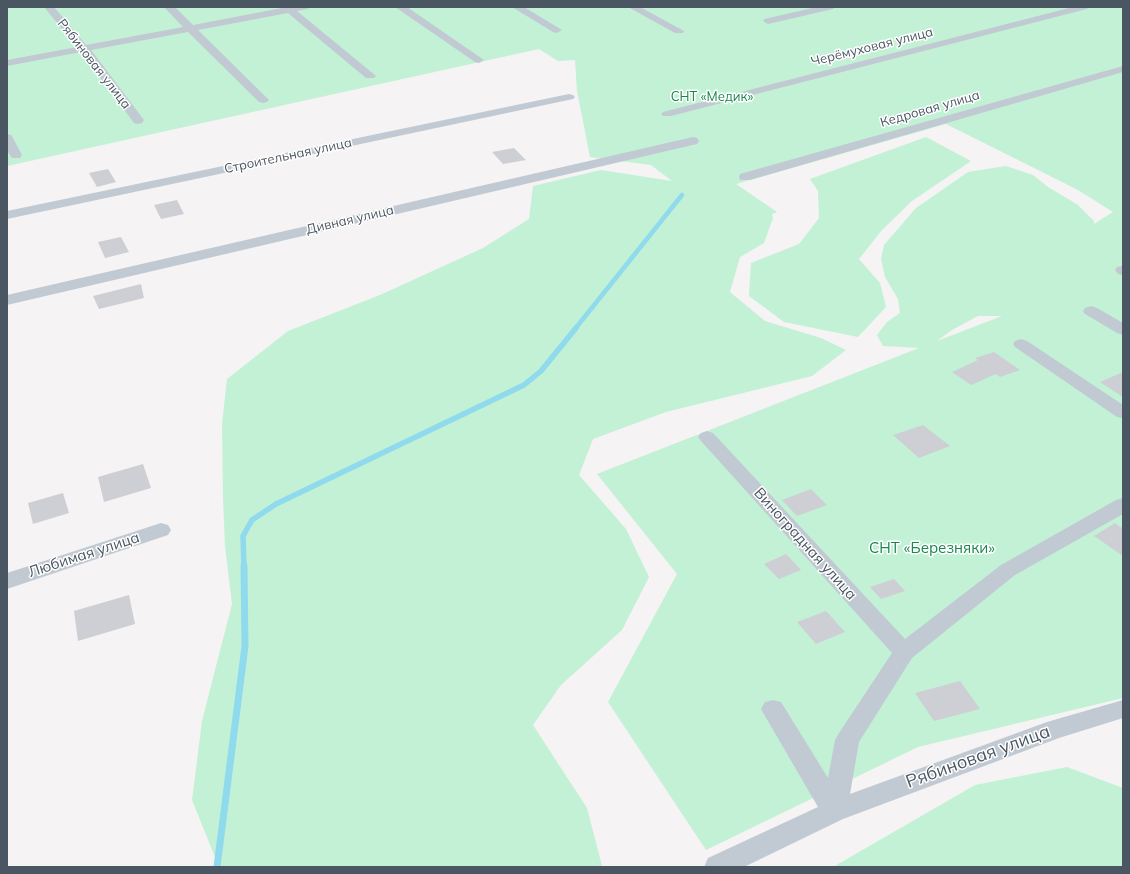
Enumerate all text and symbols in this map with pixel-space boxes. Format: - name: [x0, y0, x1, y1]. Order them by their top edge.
- street label: Рябиновая улица: [54, 16, 134, 112]
- street label: Черёмуховая улица: [809, 24, 935, 70]
- street label: Кедровая улица: [879, 87, 981, 131]
- park label: СНТ «Медик»: [671, 89, 753, 105]
- street label: Строительная улица: [223, 135, 353, 177]
- street label: Дивная улица: [305, 202, 395, 238]
- street label: Виноградная улица: [750, 484, 860, 604]
- street label: Любимая улица: [26, 529, 142, 581]
- park label: СНТ «Березняки»: [869, 539, 995, 557]
- street label: Рябиновая улица: [903, 721, 1053, 793]

